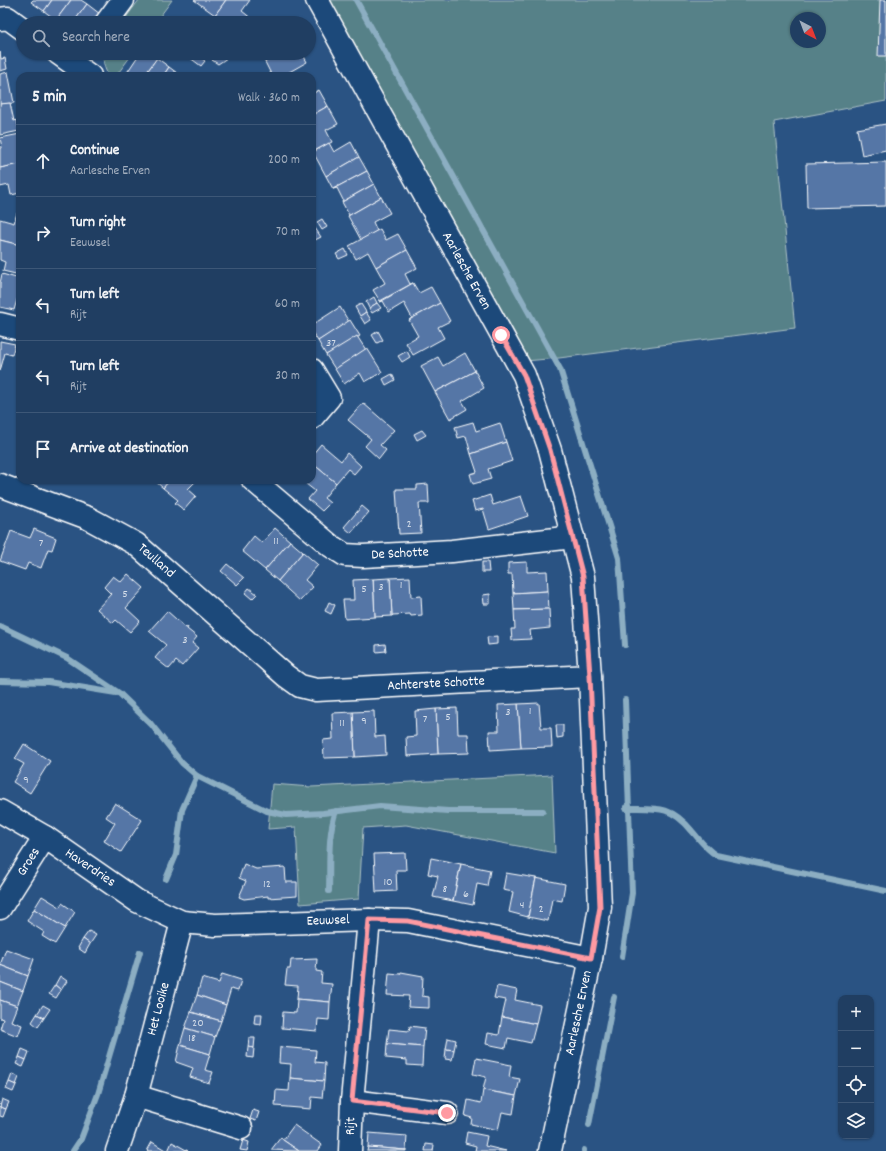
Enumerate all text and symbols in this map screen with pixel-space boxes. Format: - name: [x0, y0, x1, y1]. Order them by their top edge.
- north arrow: [790, 12, 826, 48]
- search box: [16, 16, 316, 60]
- icon: search: [30, 27, 52, 49]
- text: Search here: [62, 27, 130, 49]
- text: 5 min: [32, 86, 66, 110]
- text: Walk · 360 m: [238, 89, 300, 108]
- text: Continue: [70, 140, 119, 162]
- icon: ahead: [32, 150, 54, 172]
- text: 200 m: [268, 151, 300, 170]
- text: Aarlesche Erven: [70, 162, 150, 181]
- text: Turn right: [70, 212, 126, 234]
- icon: right: [32, 222, 54, 244]
- text: 70 m: [276, 223, 300, 242]
- street label: Aarlesche Erven: [436, 228, 496, 314]
- text: Eeuwsel: [70, 234, 110, 253]
- text: Turn left: [70, 284, 119, 306]
- icon: left: [32, 294, 54, 316]
- text: 60 m: [275, 295, 300, 314]
- text: Rijt: [70, 306, 87, 325]
- route start: [492, 326, 510, 344]
- house number: 37: [326, 335, 336, 352]
- text: Turn left: [70, 356, 119, 378]
- icon: left: [32, 366, 54, 388]
- text: 30 m: [275, 367, 300, 386]
- text: Rijt: [70, 378, 87, 397]
- icon: arrive: [32, 438, 54, 460]
- text: Arrive at destination: [70, 438, 188, 460]
- house number: 2: [406, 516, 412, 533]
- house number: 11: [273, 533, 279, 550]
- house number: 7: [39, 535, 44, 552]
- street label: Teulland: [133, 539, 179, 583]
- street label: De Schotte: [371, 543, 429, 565]
- house number: 1: [400, 577, 402, 594]
- house number: 3: [378, 579, 384, 596]
- house number: 5: [361, 581, 367, 598]
- house number: 5: [122, 586, 128, 603]
- house number: 3: [182, 632, 188, 649]
- street label: Achterste Schotte: [387, 671, 485, 697]
- house number: 1: [529, 703, 531, 720]
- house number: 3: [505, 704, 511, 721]
- house number: 5: [445, 709, 451, 726]
- house number: 7: [423, 711, 428, 728]
- house number: 9: [361, 713, 367, 730]
- house number: 11: [339, 715, 345, 732]
- house number: 9: [23, 772, 29, 789]
- street label: Groes: [12, 844, 46, 880]
- street label: Haverdries: [61, 844, 119, 892]
- house number: 10: [383, 874, 393, 891]
- house number: 12: [263, 876, 271, 893]
- house number: 8: [443, 881, 448, 898]
- house number: 6: [463, 886, 469, 903]
- house number: 4: [520, 897, 525, 914]
- house number: 2: [538, 901, 544, 918]
- street label: Eeuwsel: [306, 910, 350, 932]
- street label: Aarlesche Erven: [560, 969, 598, 1057]
- street label: Het Looike: [142, 980, 176, 1038]
- map controls: [838, 995, 874, 1139]
- button: +: [838, 995, 874, 1031]
- house number: 20: [192, 1015, 204, 1032]
- house number: 18: [188, 1030, 196, 1047]
- button: −: [838, 1031, 874, 1067]
- button: locate: [838, 1067, 874, 1103]
- button: layers: [838, 1103, 874, 1139]
- route end: [438, 1104, 456, 1122]
- street label: Rijt: [341, 1117, 361, 1135]

